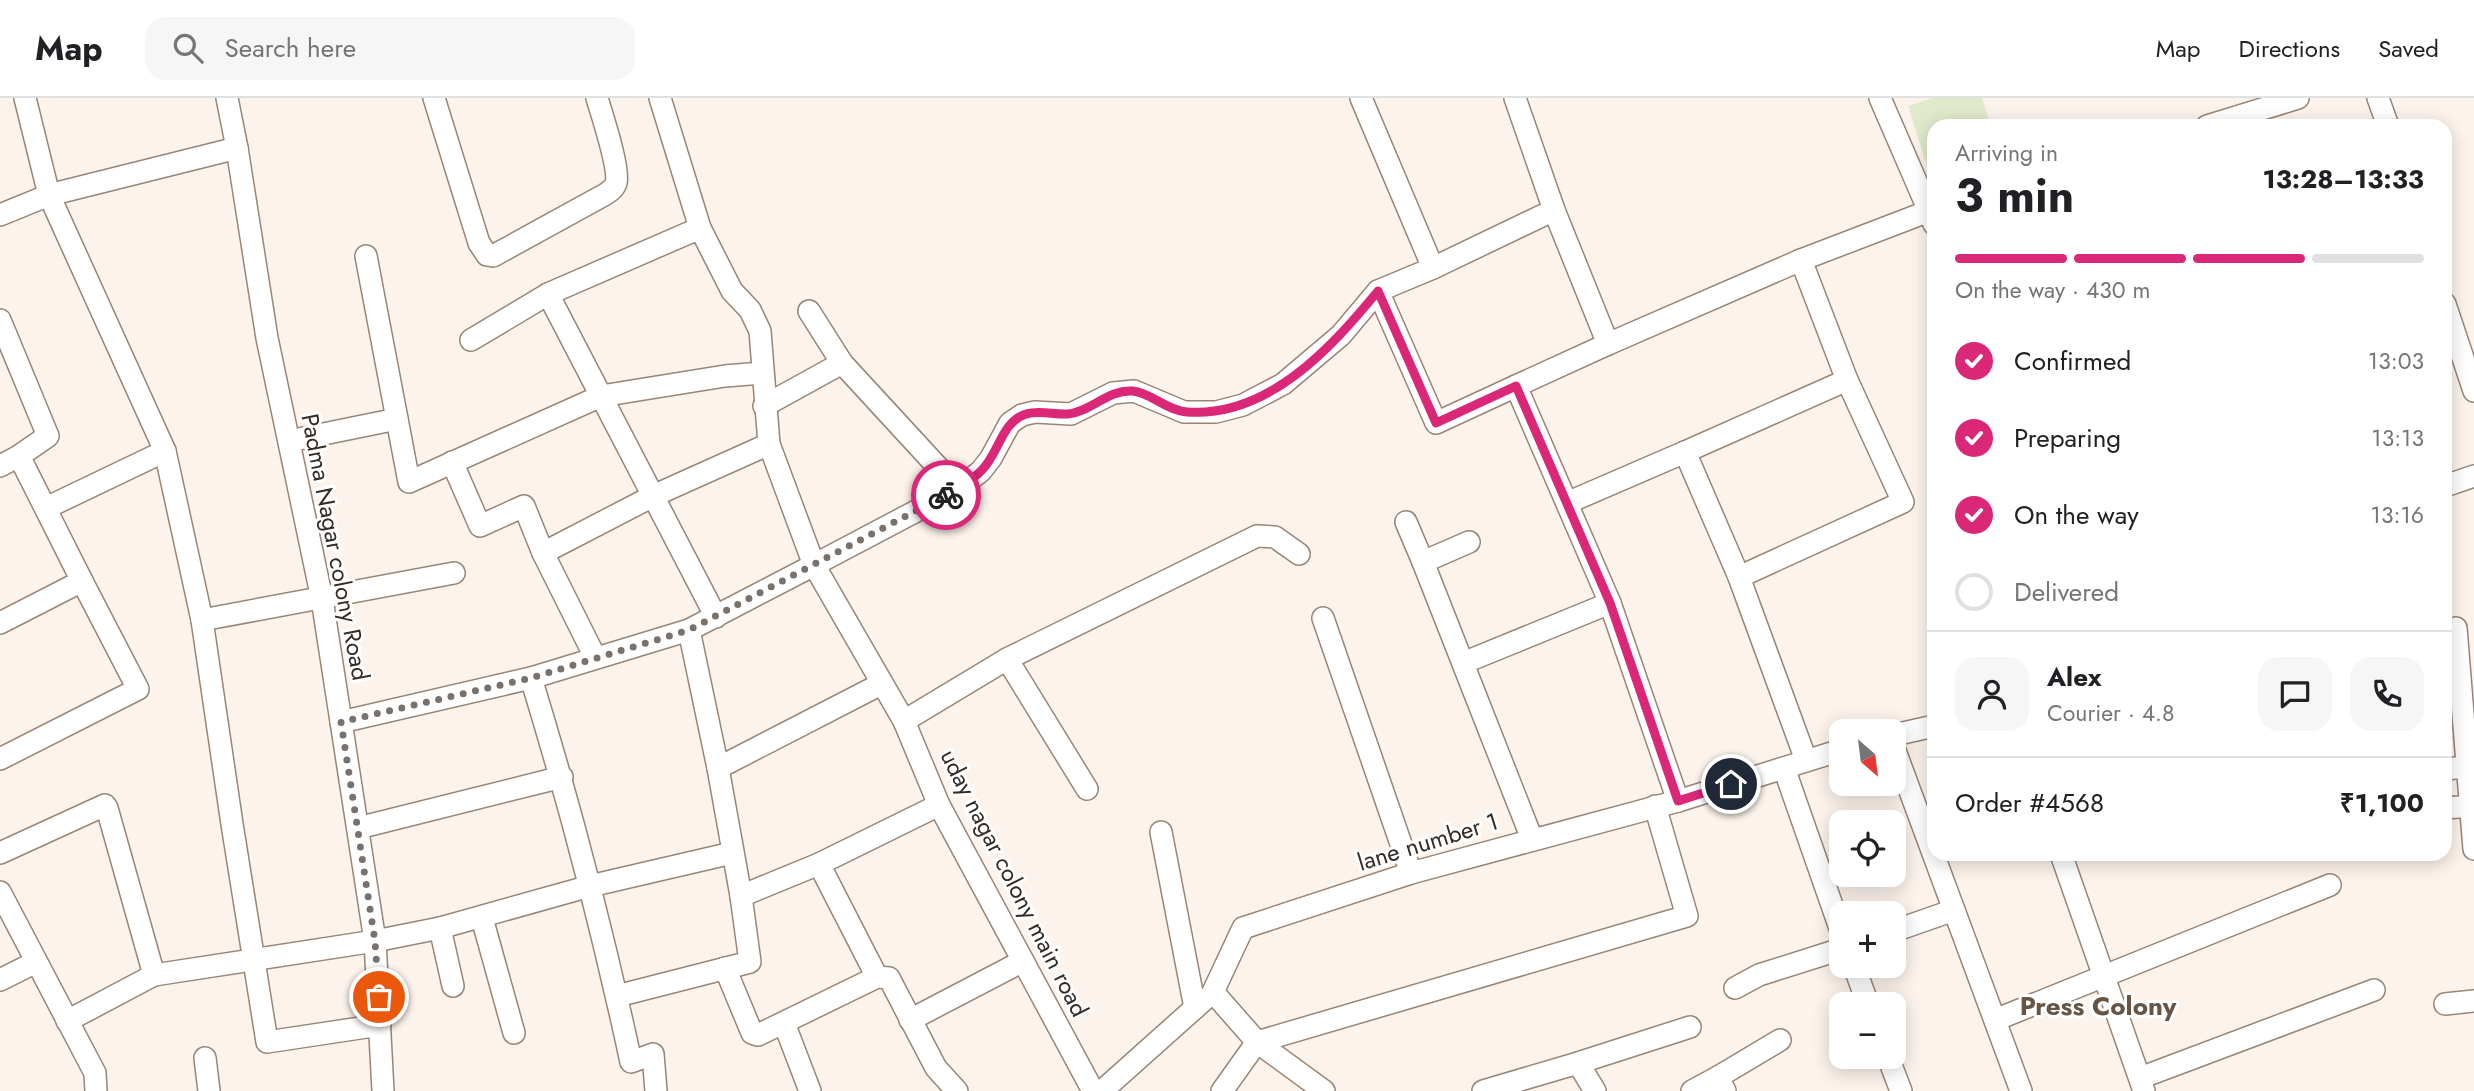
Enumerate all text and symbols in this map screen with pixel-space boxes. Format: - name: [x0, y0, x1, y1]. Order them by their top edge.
- search box: [145, 17, 635, 80]
- text: Map: [35, 25, 103, 72]
- icon: search: [169, 29, 207, 67]
- text: Search here: [225, 29, 356, 67]
- text: Map: [2156, 31, 2201, 66]
- text: Directions: [2239, 31, 2340, 66]
- text: Saved: [2378, 31, 2439, 66]
- text: Arriving in: [1955, 136, 2058, 170]
- text: 13:28–13:33: [2262, 160, 2424, 198]
- text: 3 min: [1955, 163, 2074, 229]
- text: On the way · 430 m: [1955, 273, 2151, 307]
- icon: check: [1955, 342, 1993, 380]
- text: Confirmed: [2014, 342, 2131, 380]
- text: 13:03: [2368, 344, 2424, 378]
- street label: Padma Nagar colony Road: [292, 410, 379, 683]
- icon: check: [1955, 419, 1993, 457]
- text: Preparing: [2014, 419, 2121, 457]
- text: 13:13: [2371, 421, 2424, 455]
- courier: [911, 460, 981, 530]
- icon: bike: [927, 476, 965, 514]
- icon: check: [1955, 496, 1993, 534]
- text: On the way: [2014, 496, 2139, 534]
- text: 13:16: [2371, 498, 2424, 532]
- text: Delivered: [2014, 573, 2119, 611]
- button: person: [1955, 657, 2029, 731]
- button: chat: [2258, 657, 2332, 731]
- button: phone: [2350, 657, 2424, 731]
- text: Alex: [2047, 658, 2101, 696]
- text: Courier · 4.8: [2047, 696, 2175, 730]
- north arrow: [1829, 719, 1906, 796]
- map controls: [1829, 719, 1906, 1069]
- street label: uday nagar colony main road: [932, 743, 1097, 1023]
- pin: [1701, 754, 1761, 814]
- icon: home: [1712, 765, 1750, 803]
- text: Order #4568: [1955, 784, 2104, 822]
- text: ₹1,100: [2340, 784, 2424, 822]
- street label: lane number 1: [1353, 804, 1503, 880]
- button: locate: [1829, 810, 1906, 887]
- button: +: [1829, 901, 1906, 978]
- pin: [349, 967, 409, 1027]
- icon: bag: [360, 978, 398, 1016]
- district label: Press Colony: [2020, 987, 2177, 1025]
- button: −: [1829, 992, 1906, 1069]

